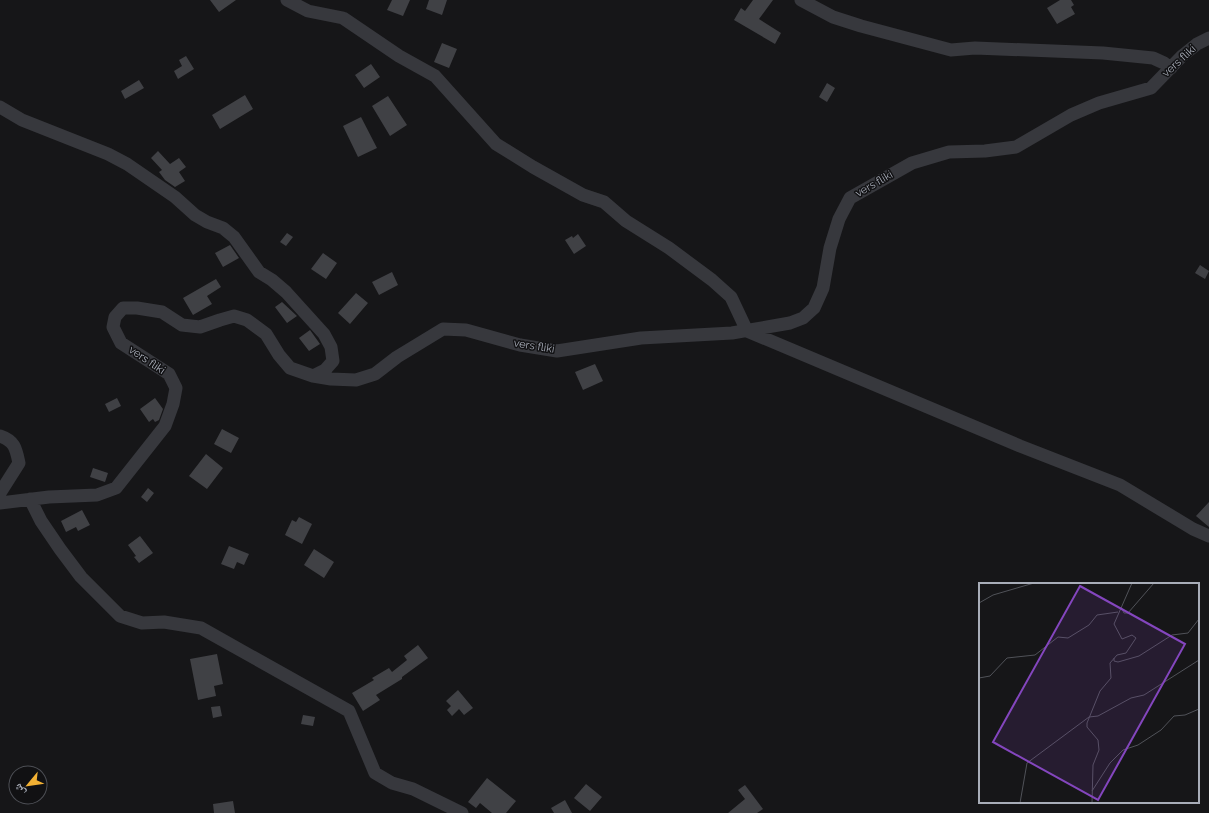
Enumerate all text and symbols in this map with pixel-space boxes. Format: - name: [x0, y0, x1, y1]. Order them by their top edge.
- street label: vers fliki: [1160, 42, 1198, 80]
- street label: vers fliki: [853, 168, 895, 200]
- street label: vers fliki: [513, 336, 555, 356]
- street label: vers fliki: [126, 343, 168, 377]
- inset map: [979, 583, 1199, 803]
- north arrow: [8, 765, 48, 805]
- text: ش: [11, 781, 29, 798]

